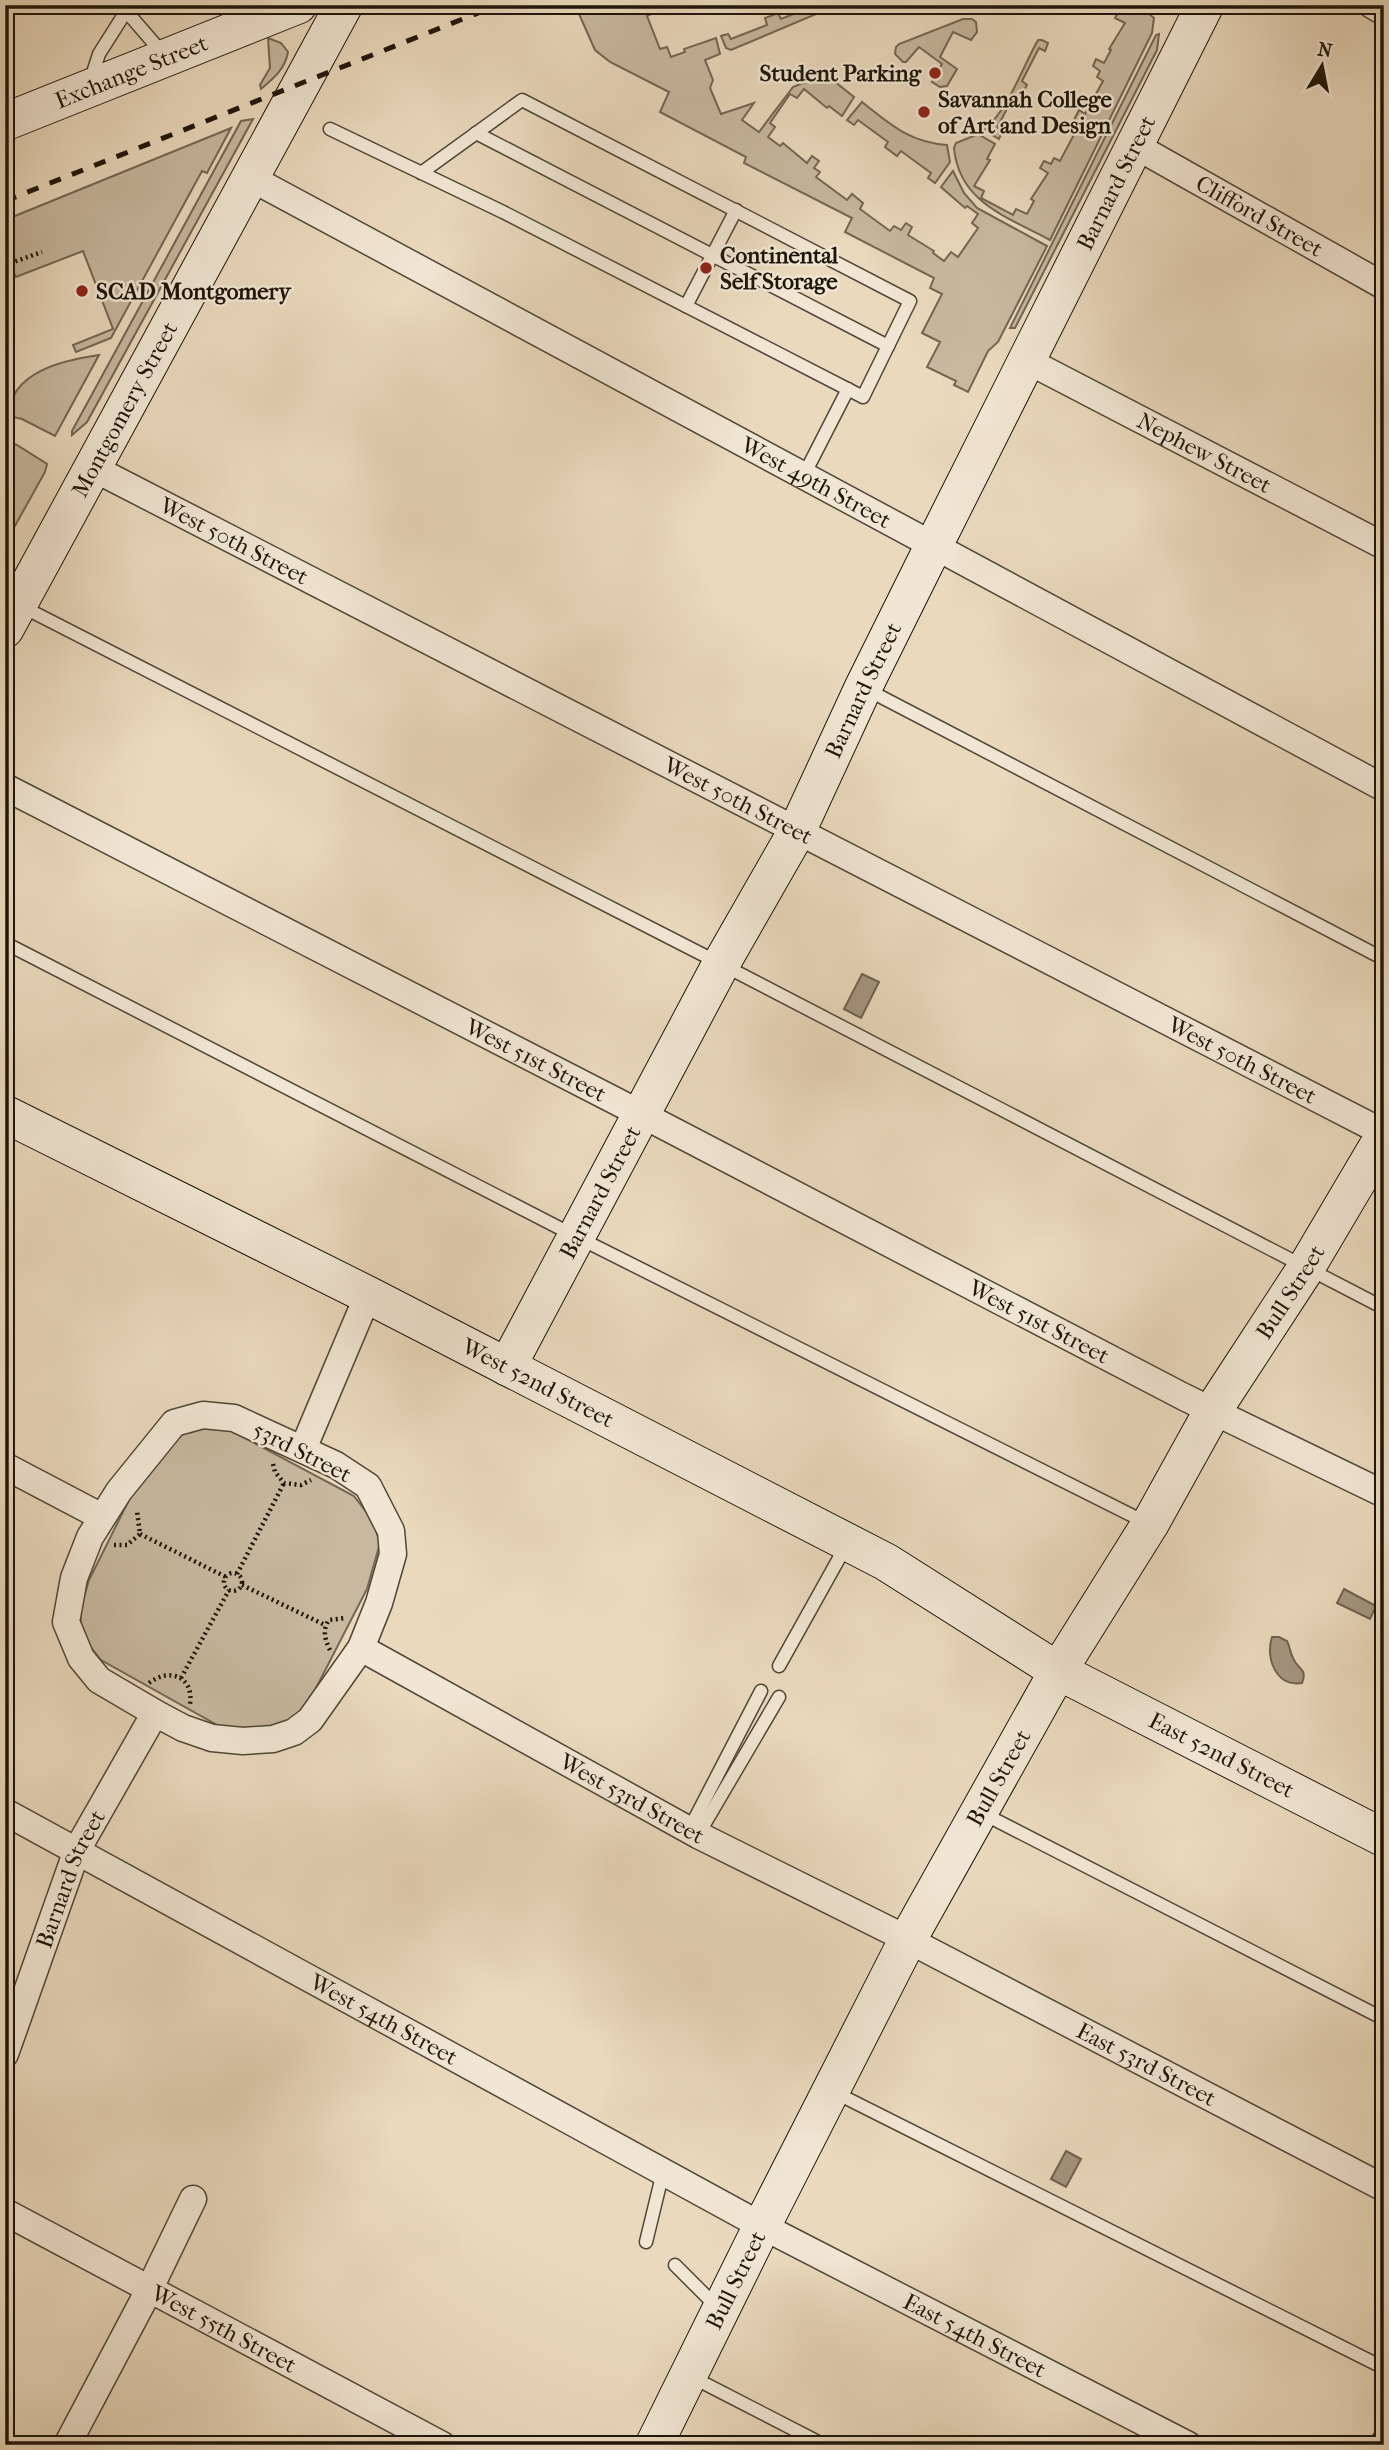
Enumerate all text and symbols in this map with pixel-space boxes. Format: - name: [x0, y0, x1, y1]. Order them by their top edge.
- street label: Exchange Street: [51, 29, 212, 114]
- north arrow: [1288, 32, 1358, 102]
- text: N: [1316, 38, 1334, 62]
- place label: Student Parking: [760, 60, 922, 87]
- marker: Student Parking: [927, 65, 943, 81]
- place label: Savannah College of Art and Design: [938, 86, 1112, 139]
- marker: Savannah College of Art and Design: [916, 104, 932, 120]
- street label: Barnard Street: [1071, 111, 1161, 255]
- street label: Clifford Street: [1191, 169, 1328, 262]
- place label: Continental Self Storage: [720, 242, 839, 295]
- marker: Continental Self Storage: [698, 260, 714, 276]
- place label: SCAD Montgomery: [96, 278, 292, 305]
- marker: SCAD Montgomery: [74, 283, 90, 299]
- street label: Montgomery Street: [66, 317, 183, 502]
- street label: Nephew Street: [1133, 407, 1276, 499]
- street label: West 49th Street: [735, 430, 896, 534]
- street label: West 50th Street: [154, 491, 313, 590]
- street label: Barnard Street: [819, 618, 907, 762]
- street label: West 50th Street: [658, 750, 817, 850]
- street label: West 50th Street: [1163, 1010, 1321, 1109]
- street label: West 51st Street: [460, 1012, 611, 1107]
- street label: Barnard Street: [553, 1121, 646, 1263]
- street label: Bull Street: [1250, 1240, 1330, 1344]
- street label: West 51st Street: [963, 1273, 1114, 1369]
- street label: West 52nd Street: [457, 1332, 619, 1433]
- street label: 53rd Street: [248, 1416, 356, 1488]
- street label: East 52nd Street: [1145, 1706, 1299, 1803]
- street label: Bull Street: [960, 1725, 1036, 1831]
- street label: West 53rd Street: [554, 1747, 709, 1849]
- street label: Barnard Street: [30, 1805, 111, 1952]
- street label: West 54th Street: [305, 1968, 463, 2071]
- street label: East 53rd Street: [1072, 2017, 1221, 2112]
- street label: Bull Street: [700, 2226, 771, 2334]
- street label: West 55th Street: [146, 2278, 301, 2378]
- street label: East 54th Street: [899, 2288, 1051, 2383]

